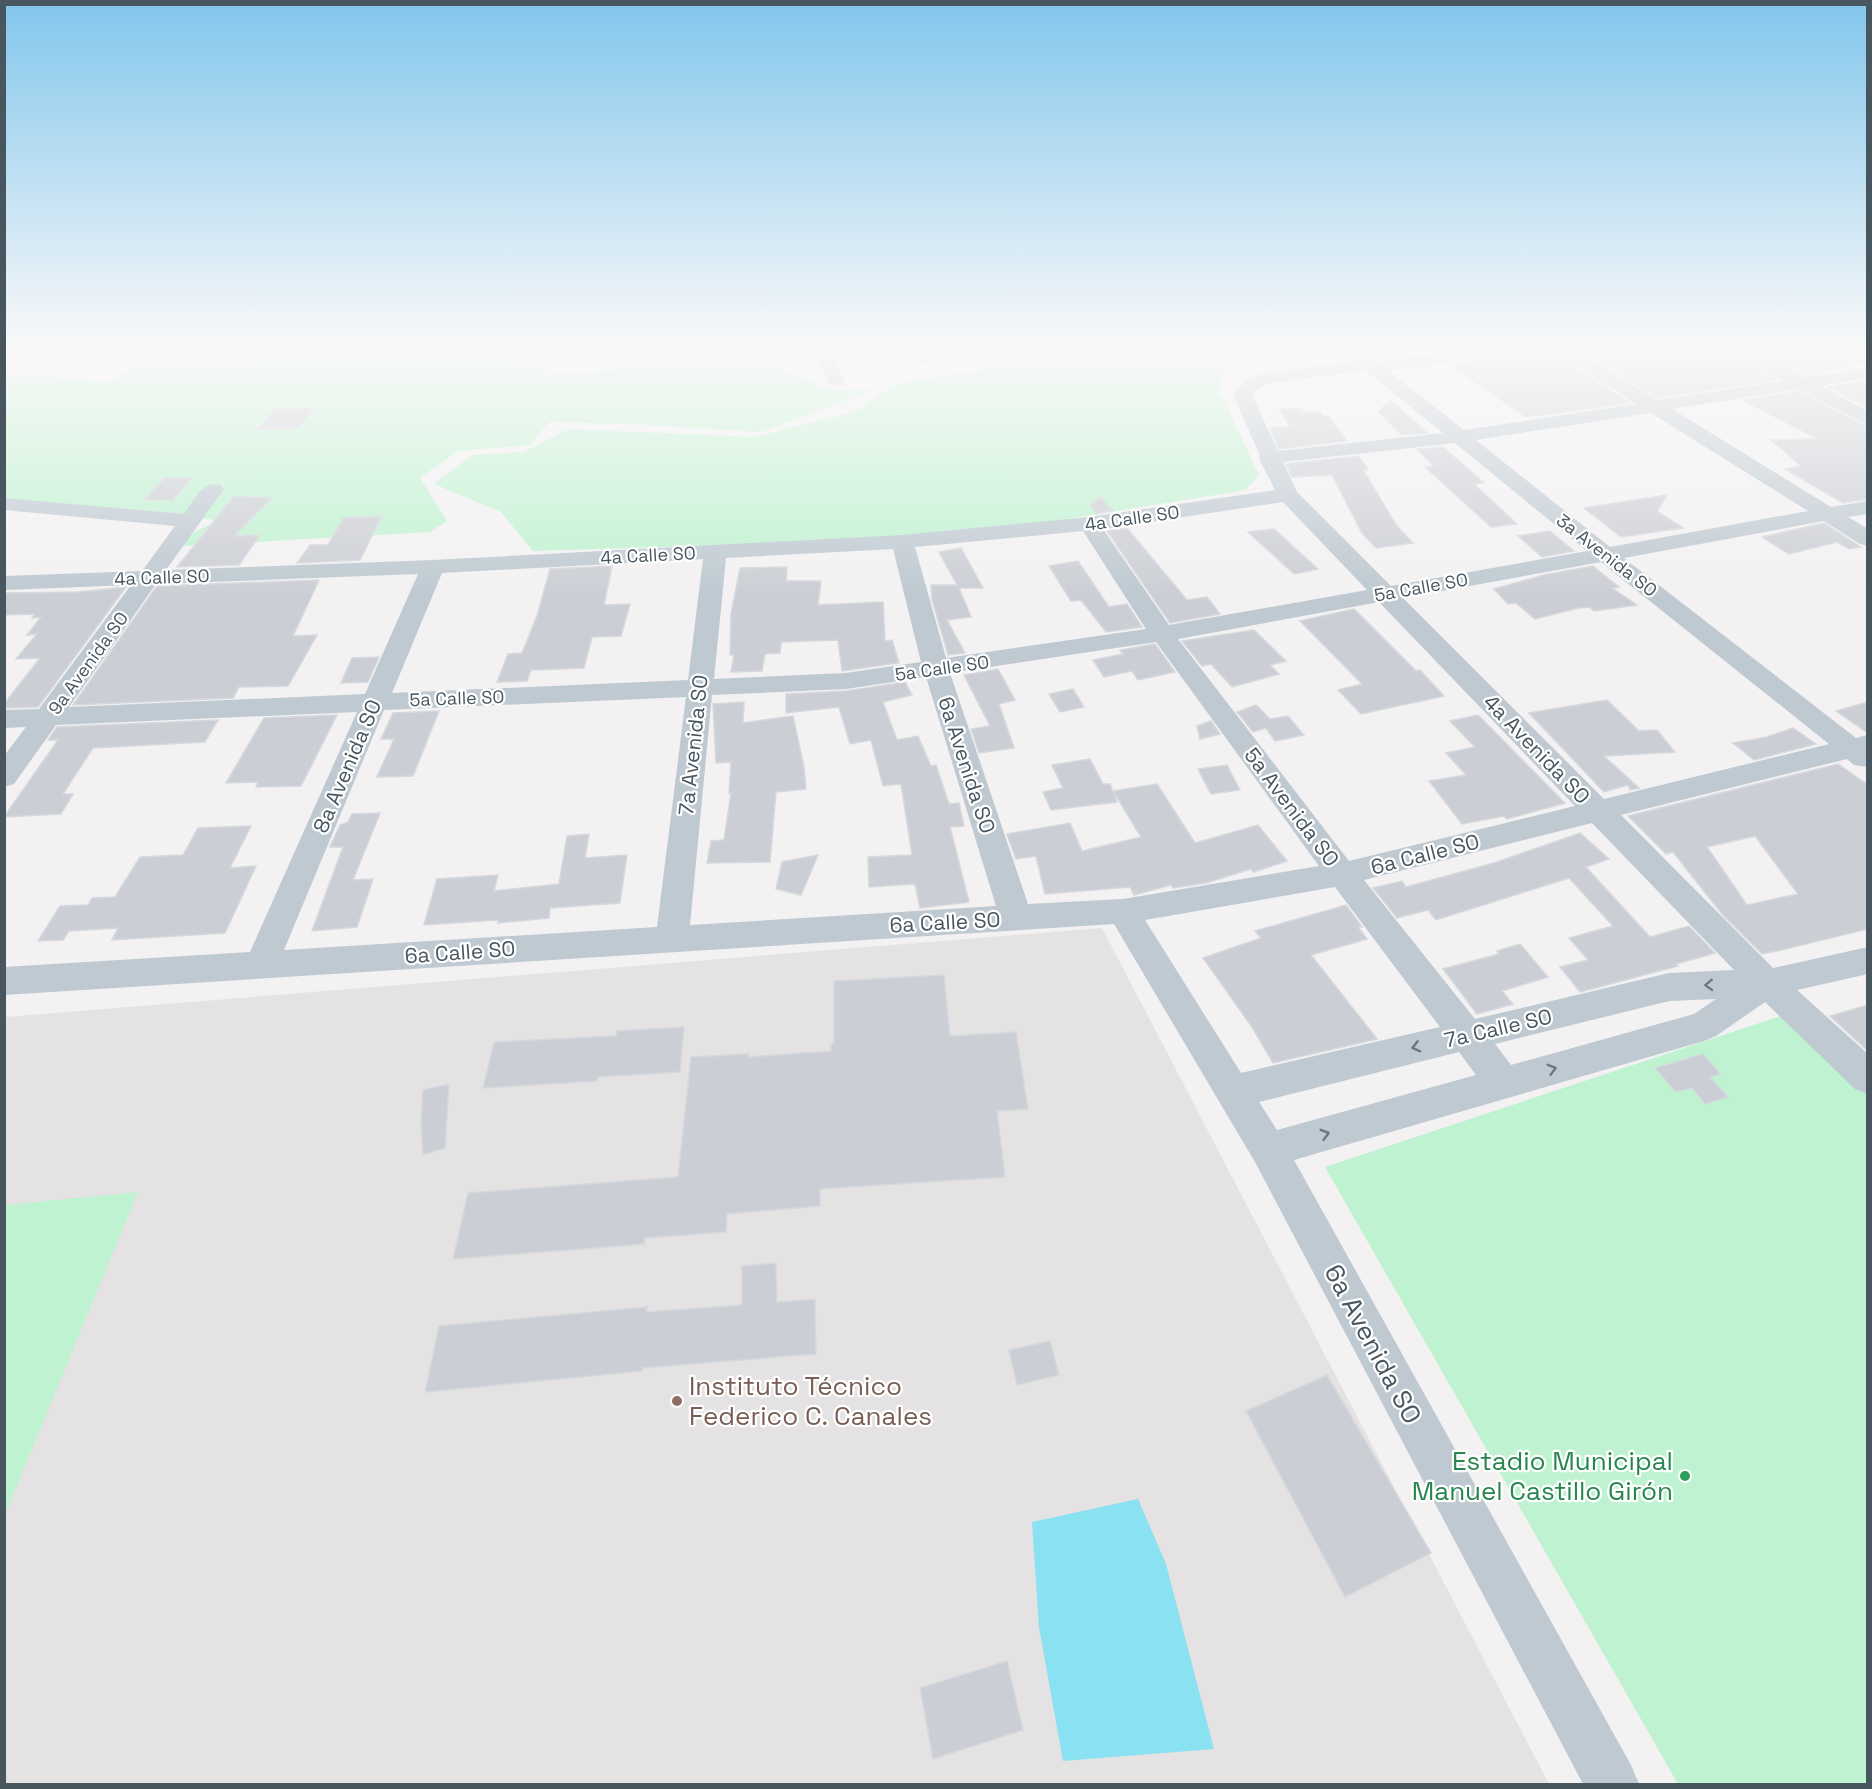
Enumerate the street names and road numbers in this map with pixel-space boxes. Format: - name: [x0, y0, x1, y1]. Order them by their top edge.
- street label: 4a Calle SO: [1083, 500, 1181, 536]
- street label: 3a Avenida SO: [1552, 508, 1662, 602]
- street label: 4a Calle SO: [600, 541, 696, 569]
- street label: 4a Calle SO: [114, 564, 210, 590]
- street label: 5a Calle SO: [1372, 567, 1470, 607]
- street label: 9a Avenida SO: [43, 607, 133, 719]
- street label: 5a Calle SO: [893, 650, 991, 686]
- street label: 7a Avenida SO: [672, 673, 714, 817]
- street label: 5a Calle SO: [409, 685, 505, 711]
- street label: 4a Avenida SO: [1478, 688, 1596, 810]
- street label: 6a Avenida SO: [932, 693, 1002, 837]
- street label: 8a Avenida SO: [307, 695, 387, 837]
- street label: 5a Avenida SO: [1239, 742, 1345, 872]
- street label: 6a Calle SO: [1368, 827, 1482, 881]
- street label: 6a Calle SO: [889, 906, 1001, 938]
- street label: 6a Calle SO: [404, 935, 516, 969]
- street label: 7a Calle SO: [1441, 1002, 1555, 1054]
- street label: 6a Avenida SO: [1317, 1258, 1429, 1430]

